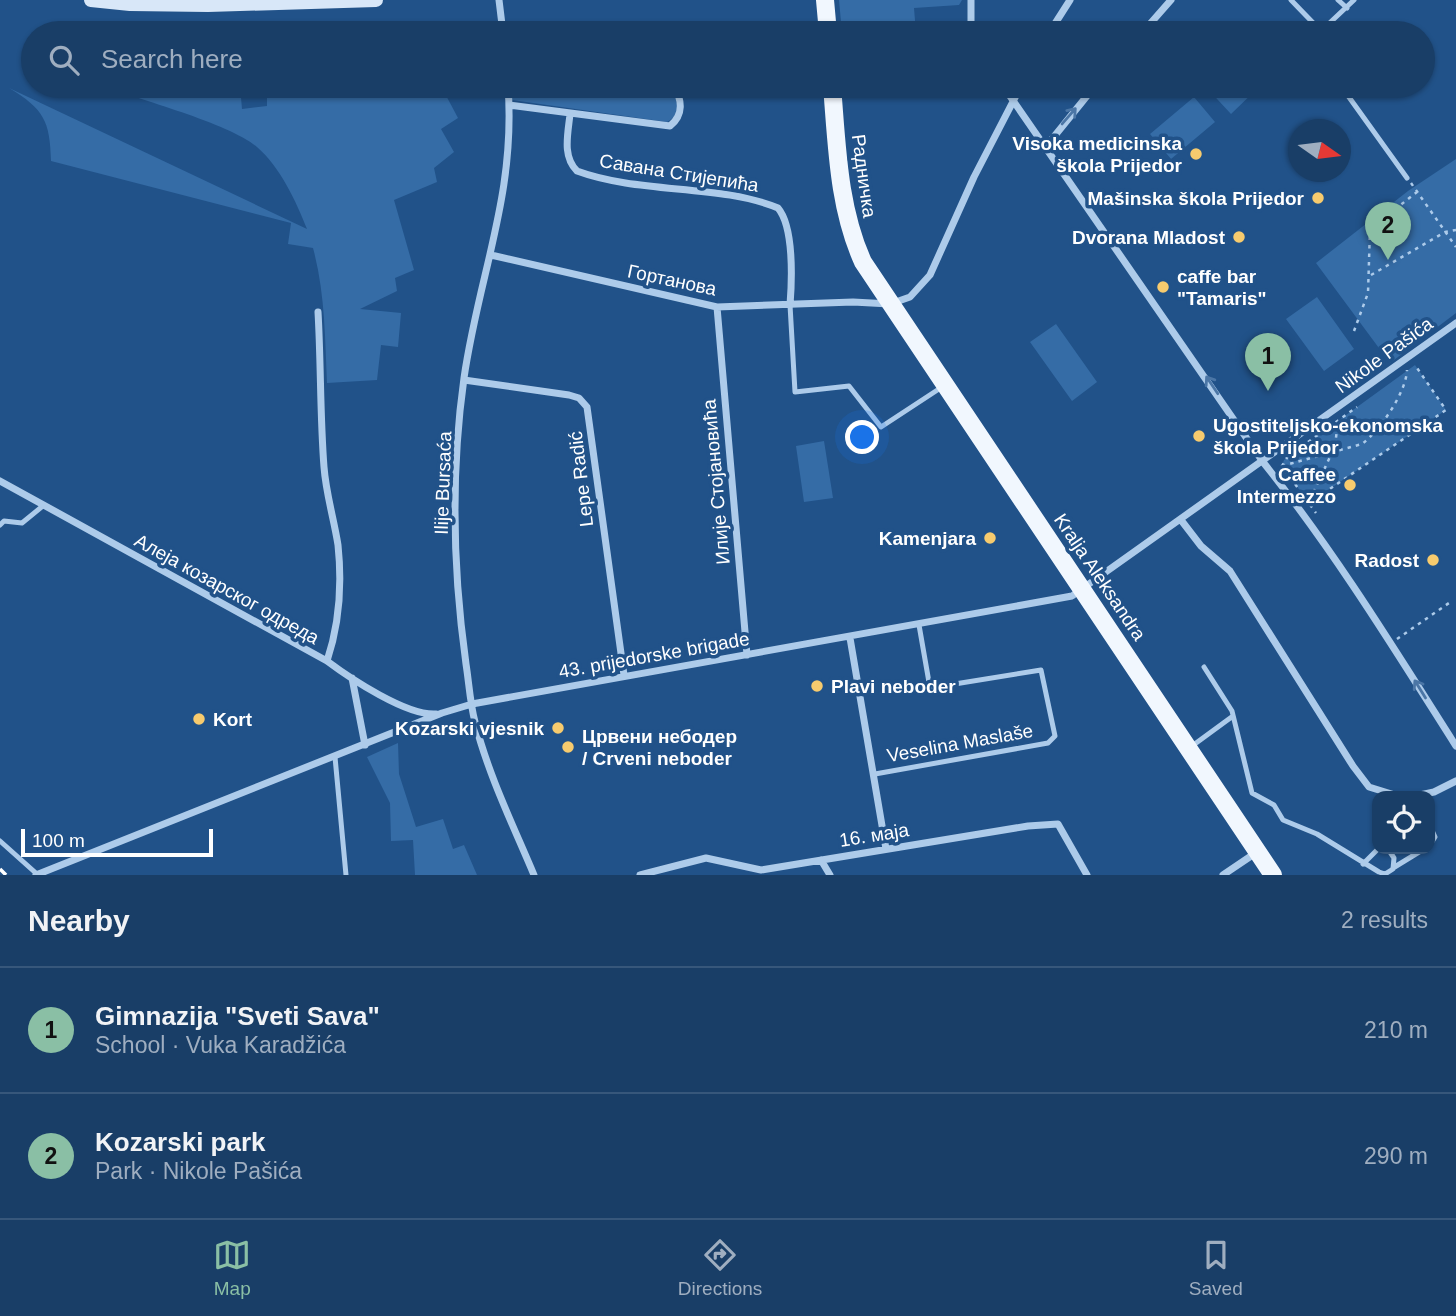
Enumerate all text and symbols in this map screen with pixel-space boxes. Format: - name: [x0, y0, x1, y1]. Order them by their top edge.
- search box: [21, 21, 1435, 98]
- icon: search: [45, 41, 83, 79]
- text: Search here: [101, 44, 243, 74]
- one-way arrow: [1061, 108, 1077, 126]
- north arrow: [1288, 119, 1351, 182]
- street label: Радничка: [848, 133, 880, 219]
- place label: Visoka medicinska škola Prijedor: [1012, 133, 1183, 176]
- marker: Visoka medicinska škola Prijedor: [1188, 146, 1204, 162]
- street label: Савана Стијепића: [598, 150, 761, 196]
- place label: Mašinska škola Prijedor: [1088, 188, 1305, 209]
- marker: Mašinska škola Prijedor: [1310, 190, 1326, 206]
- pin: 2: [1365, 202, 1411, 260]
- place label: Dvorana Mladost: [1072, 227, 1226, 248]
- marker: Dvorana Mladost: [1231, 229, 1247, 245]
- street label: Гортанова: [626, 260, 719, 300]
- place label: caffe bar "Tamaris": [1177, 266, 1266, 309]
- marker: caffe bar "Tamaris": [1155, 279, 1171, 295]
- street label: Nikole Pašića: [1331, 312, 1437, 397]
- pin: 1: [1245, 333, 1291, 391]
- one-way arrow: [1205, 376, 1219, 395]
- street label: Илије Стојановића: [698, 398, 734, 566]
- place label: Ugostiteljsko-ekonomska škola Prijedor: [1213, 415, 1444, 458]
- your location: [845, 420, 879, 454]
- marker: Ugostiteljsko-ekonomska škola Prijedor: [1191, 428, 1207, 444]
- street label: Ilije Bursaća: [431, 430, 455, 535]
- street label: Lepe Radić: [565, 430, 597, 528]
- place label: Caffee Intermezzo: [1237, 464, 1336, 507]
- marker: Caffee Intermezzo: [1342, 477, 1358, 493]
- street label: Kralja Aleksandra: [1050, 510, 1150, 645]
- place label: Kamenjara: [879, 528, 976, 549]
- street label: Алеја козарског одреда: [131, 530, 323, 649]
- marker: Kamenjara: [982, 530, 998, 546]
- place label: Radost: [1355, 550, 1420, 571]
- marker: Radost: [1425, 552, 1441, 568]
- street label: 43. prijedorske brigade: [557, 628, 751, 682]
- place label: Plavi neboder: [831, 676, 956, 697]
- marker: Plavi neboder: [809, 678, 825, 694]
- one-way arrow: [1412, 679, 1426, 699]
- place label: Kort: [213, 709, 253, 730]
- marker: Kort: [191, 711, 207, 727]
- place label: Kozarski vjesnik: [395, 718, 544, 739]
- marker: Kozarski vjesnik: [550, 720, 566, 736]
- street label: Veselina Maslaše: [885, 720, 1035, 766]
- place label: Црвени небодер / Crveni neboder: [582, 726, 737, 769]
- marker: Црвени небодер / Crveni neboder: [560, 739, 576, 755]
- map controls: [1372, 791, 1435, 854]
- button: locate: [1372, 791, 1435, 854]
- street label: 16. маја: [838, 819, 911, 851]
- scale bar: [21, 826, 214, 858]
- text: 100 m: [32, 830, 85, 851]
- text: Nearby: [28, 904, 130, 937]
- text: 2 results: [1341, 907, 1428, 933]
- text: Gimnazija "Sveti Sava": [95, 1001, 380, 1031]
- text: 1: [45, 1017, 57, 1043]
- text: 210 m: [1364, 1017, 1428, 1043]
- text: School · Vuka Karadžića: [95, 1032, 346, 1058]
- text: Kozarski park: [95, 1127, 266, 1157]
- text: 2: [45, 1143, 57, 1169]
- text: 290 m: [1364, 1143, 1428, 1169]
- text: Park · Nikole Pašića: [95, 1158, 302, 1184]
- tab: Map: [213, 1236, 251, 1300]
- tab: Directions: [678, 1236, 762, 1300]
- tab: Saved: [1189, 1236, 1243, 1300]

